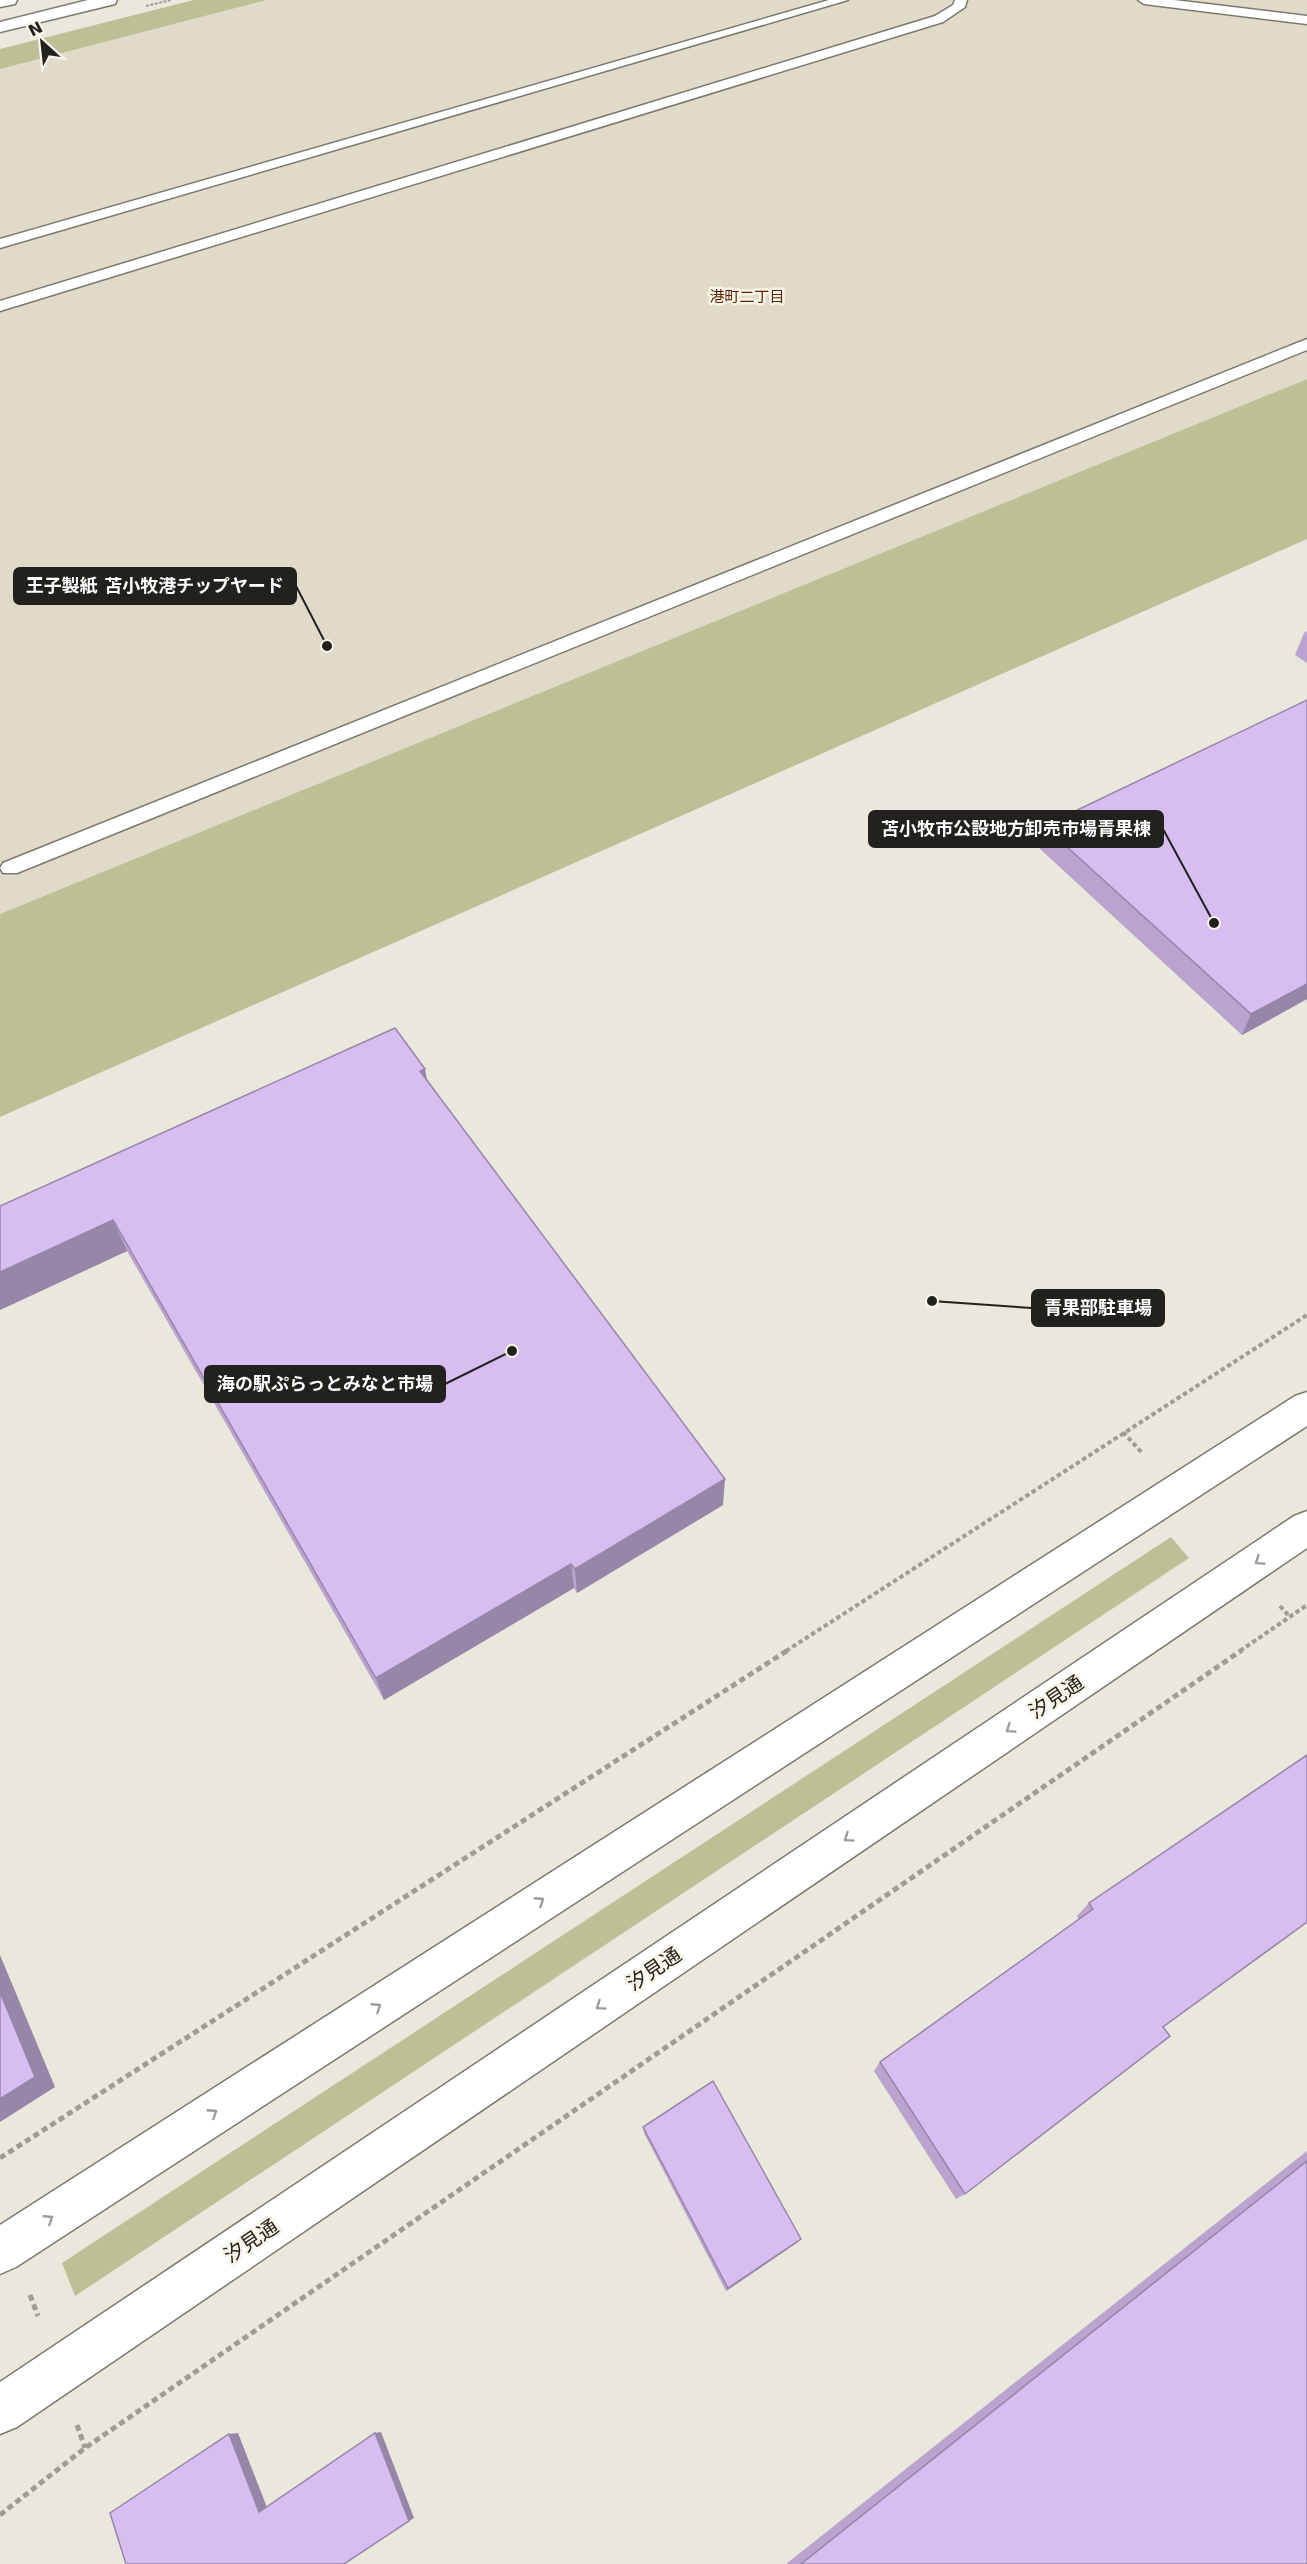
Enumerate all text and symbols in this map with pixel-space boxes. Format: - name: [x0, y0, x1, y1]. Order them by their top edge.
- north arrow: [12, 12, 72, 72]
- text: N: [25, 18, 46, 41]
- district label: 港町二丁目: [709, 288, 785, 306]
- callout: 王子製紙 苫小牧港チップヤード: [14, 568, 296, 604]
- text: 王子製紙 苫小牧港チップヤード: [26, 575, 284, 596]
- callout: 苫小牧市公設地方卸売市場青果棟: [869, 811, 1163, 847]
- text: 苫小牧市公設地方卸売市場青果棟: [881, 818, 1151, 839]
- callout: 青果部駐車場: [1032, 1290, 1164, 1326]
- text: 青果部駐車場: [1044, 1297, 1152, 1318]
- callout: 海の駅ぷらっとみなと市場: [205, 1366, 445, 1402]
- text: 海の駅ぷらっとみなと市場: [217, 1373, 433, 1394]
- one-way arrow: [1254, 1554, 1265, 1565]
- street label: 汐見通: [1024, 1670, 1088, 1724]
- one-way arrow: [1006, 1722, 1017, 1733]
- one-way arrow: [844, 1831, 855, 1842]
- one-way arrow: [534, 1898, 545, 1909]
- street label: 汐見通: [622, 1942, 686, 1996]
- one-way arrow: [595, 1998, 606, 2009]
- one-way arrow: [370, 2003, 381, 2014]
- one-way arrow: [206, 2109, 217, 2120]
- street label: 汐見通: [219, 2214, 283, 2268]
- one-way arrow: [42, 2215, 53, 2226]

